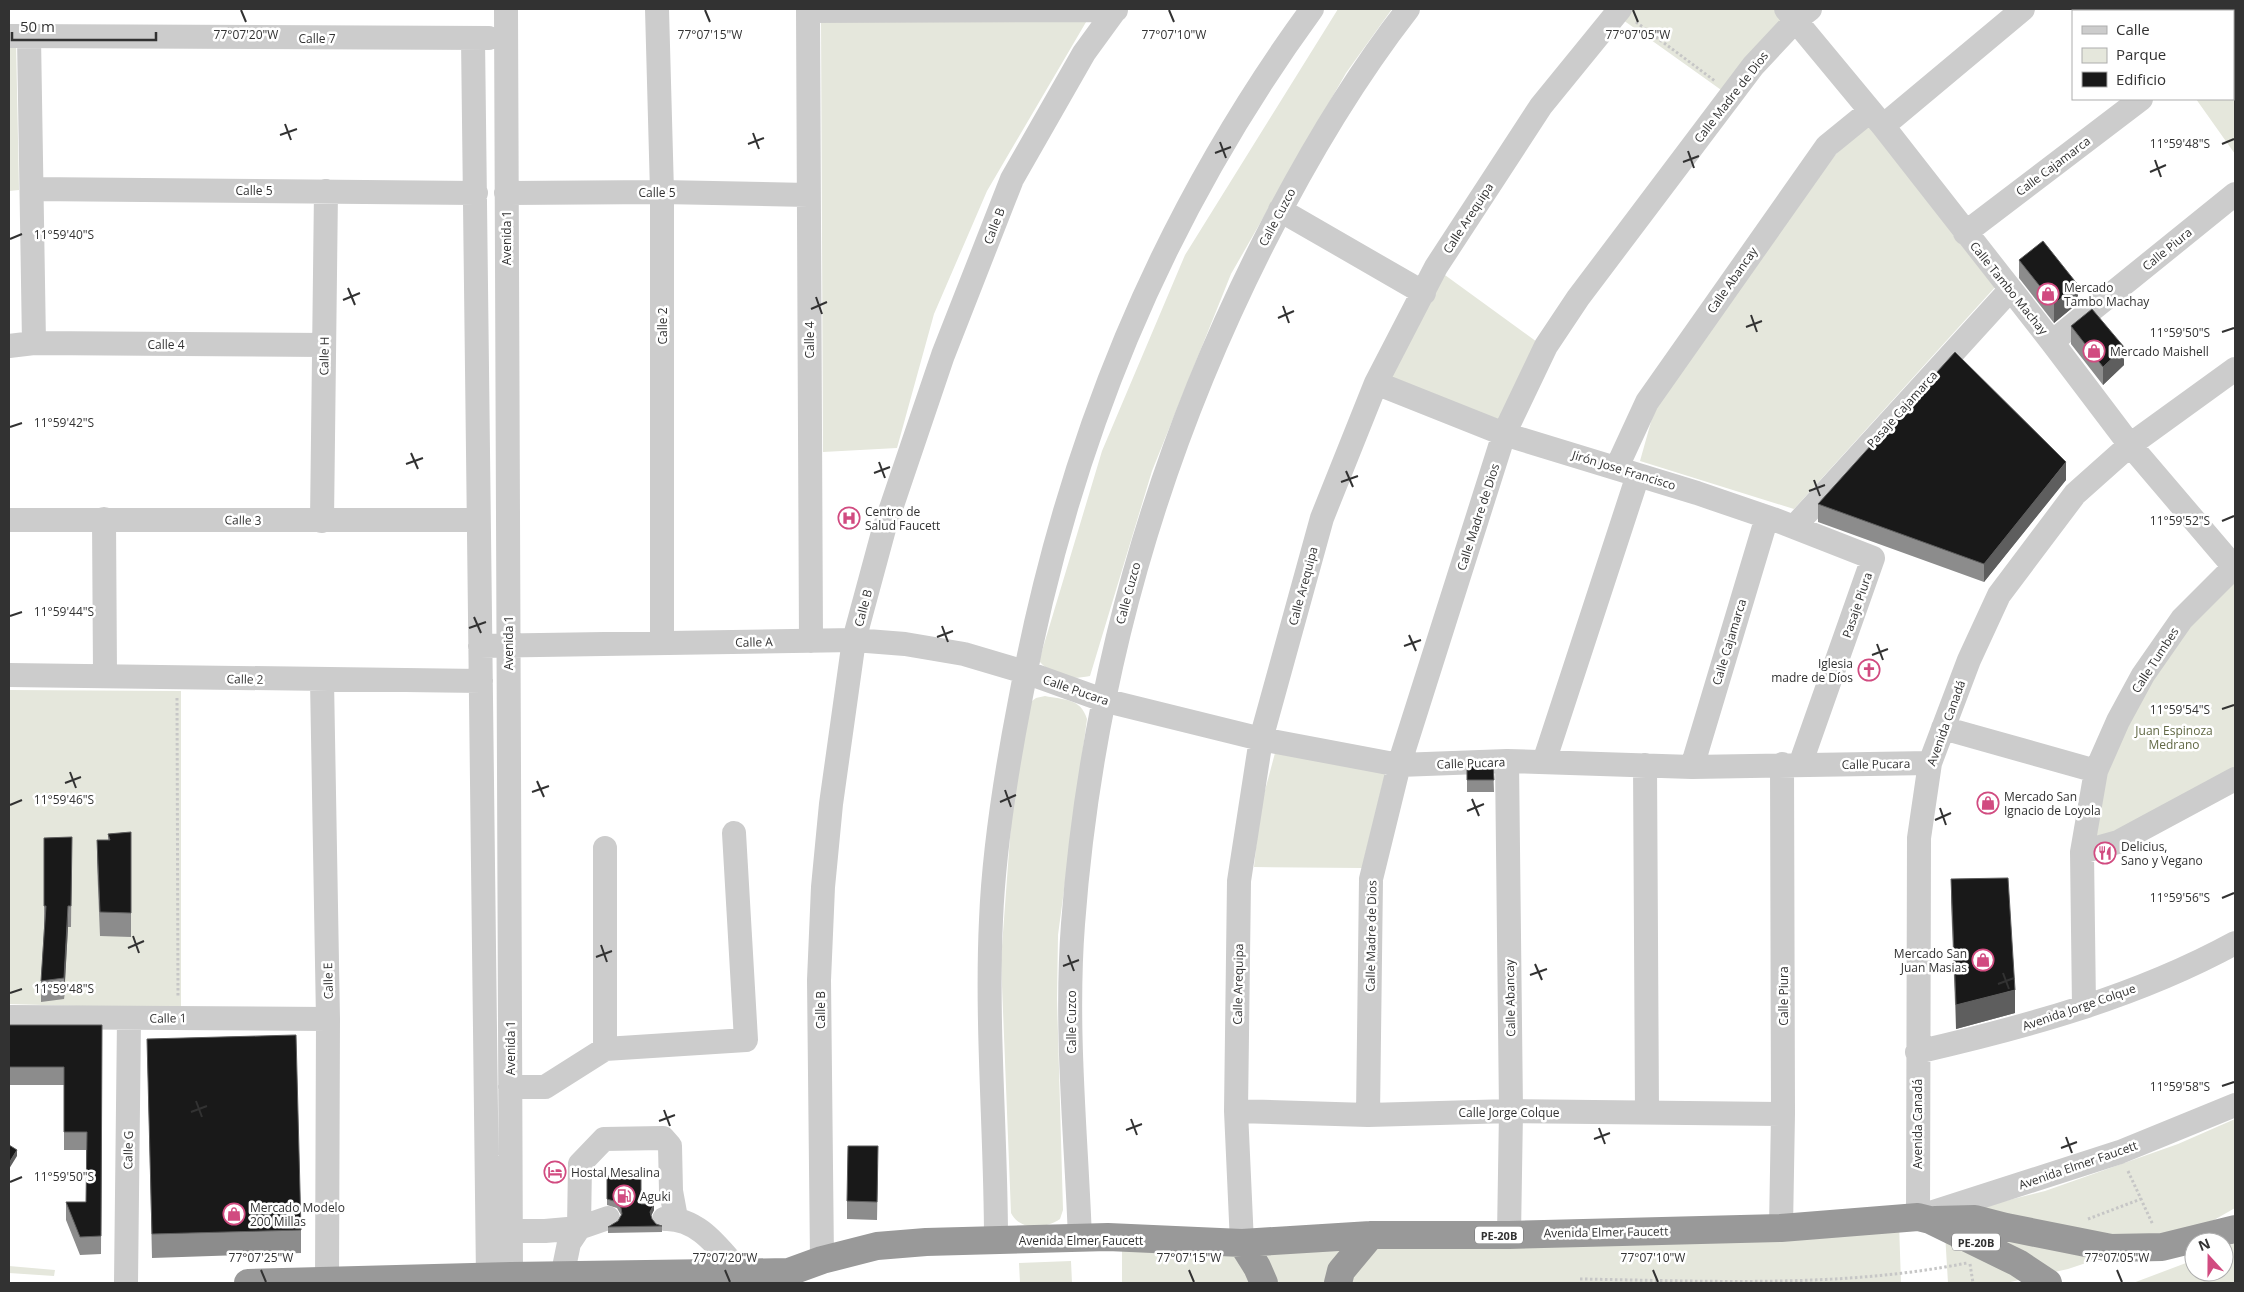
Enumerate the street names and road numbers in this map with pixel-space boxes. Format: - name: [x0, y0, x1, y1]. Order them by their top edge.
- street label: Calle 7: [298, 30, 336, 47]
- street label: Calle Madre de Dios: [1690, 48, 1772, 146]
- street label: Calle Cajamarca: [2012, 132, 2094, 200]
- street label: Calle Arequipa: [1439, 179, 1497, 257]
- street label: Calle 5: [235, 182, 273, 199]
- street label: Calle 5: [638, 184, 676, 201]
- street label: Calle Cuzco: [1255, 185, 1299, 249]
- street label: Calle B: [979, 205, 1009, 247]
- street label: Avenida 1: [498, 211, 515, 265]
- street label: Calle Piura: [2139, 224, 2195, 274]
- street label: Calle Tambo Machay: [1966, 238, 2053, 339]
- street label: Calle Abancay: [1703, 243, 1762, 317]
- street label: Calle 2: [654, 307, 671, 345]
- street label: Calle 4: [801, 321, 818, 359]
- street label: Calle 4: [147, 336, 185, 353]
- street label: Calle H: [315, 336, 333, 376]
- street label: Pasaje Cajamarca: [1863, 367, 1941, 451]
- street label: Jirón Jose Francisco: [1569, 446, 1678, 494]
- street label: Calle Madre de Dios: [1453, 461, 1503, 573]
- street label: Calle 3: [224, 511, 262, 529]
- street label: Calle Arequipa: [1284, 545, 1322, 627]
- street label: Calle Cuzco: [1112, 560, 1144, 626]
- street label: Pasaje Piura: [1838, 570, 1876, 640]
- street label: Calle B: [850, 587, 876, 629]
- street label: Calle Cajamarca: [1708, 597, 1750, 687]
- street label: Avenida 1: [500, 616, 517, 670]
- street label: Calle Tumbes: [2127, 624, 2183, 696]
- street label: Calle A: [735, 633, 773, 651]
- street label: Calle 2: [226, 670, 264, 688]
- street label: Calle Pucara: [1041, 671, 1111, 709]
- street label: Avenida Canadá: [1923, 678, 1969, 768]
- street label: Calle Pucara: [1436, 753, 1506, 773]
- street label: Calle Pucara: [1841, 755, 1911, 773]
- street label: Calle Madre de Dios: [1362, 880, 1380, 992]
- street label: Calle Arequipa: [1229, 943, 1247, 1025]
- street label: Calle Abancay: [1501, 958, 1519, 1037]
- street label: Calle E: [319, 962, 337, 1000]
- street label: Calle Piura: [1775, 966, 1792, 1026]
- street label: Avenida Jorge Colque: [2020, 980, 2138, 1034]
- street label: Calle Cuzco: [1063, 990, 1080, 1054]
- street label: Calle B: [812, 991, 829, 1029]
- street label: Calle 1: [149, 1009, 187, 1027]
- street label: Avenida 1: [502, 1021, 519, 1075]
- street label: Avenida Canadá: [1909, 1079, 1926, 1169]
- street label: Calle Jorge Colque: [1458, 1104, 1560, 1121]
- street label: Calle G: [119, 1130, 137, 1170]
- street label: Avenida Elmer Faucett: [2016, 1137, 2140, 1193]
- street label: Avenida Elmer Faucett: [1544, 1222, 1668, 1242]
- road number: PE-20B: [1475, 1226, 1523, 1244]
- street label: Avenida Elmer Faucett: [1019, 1232, 1143, 1249]
- road number: PE-20B: [1952, 1234, 2000, 1250]

